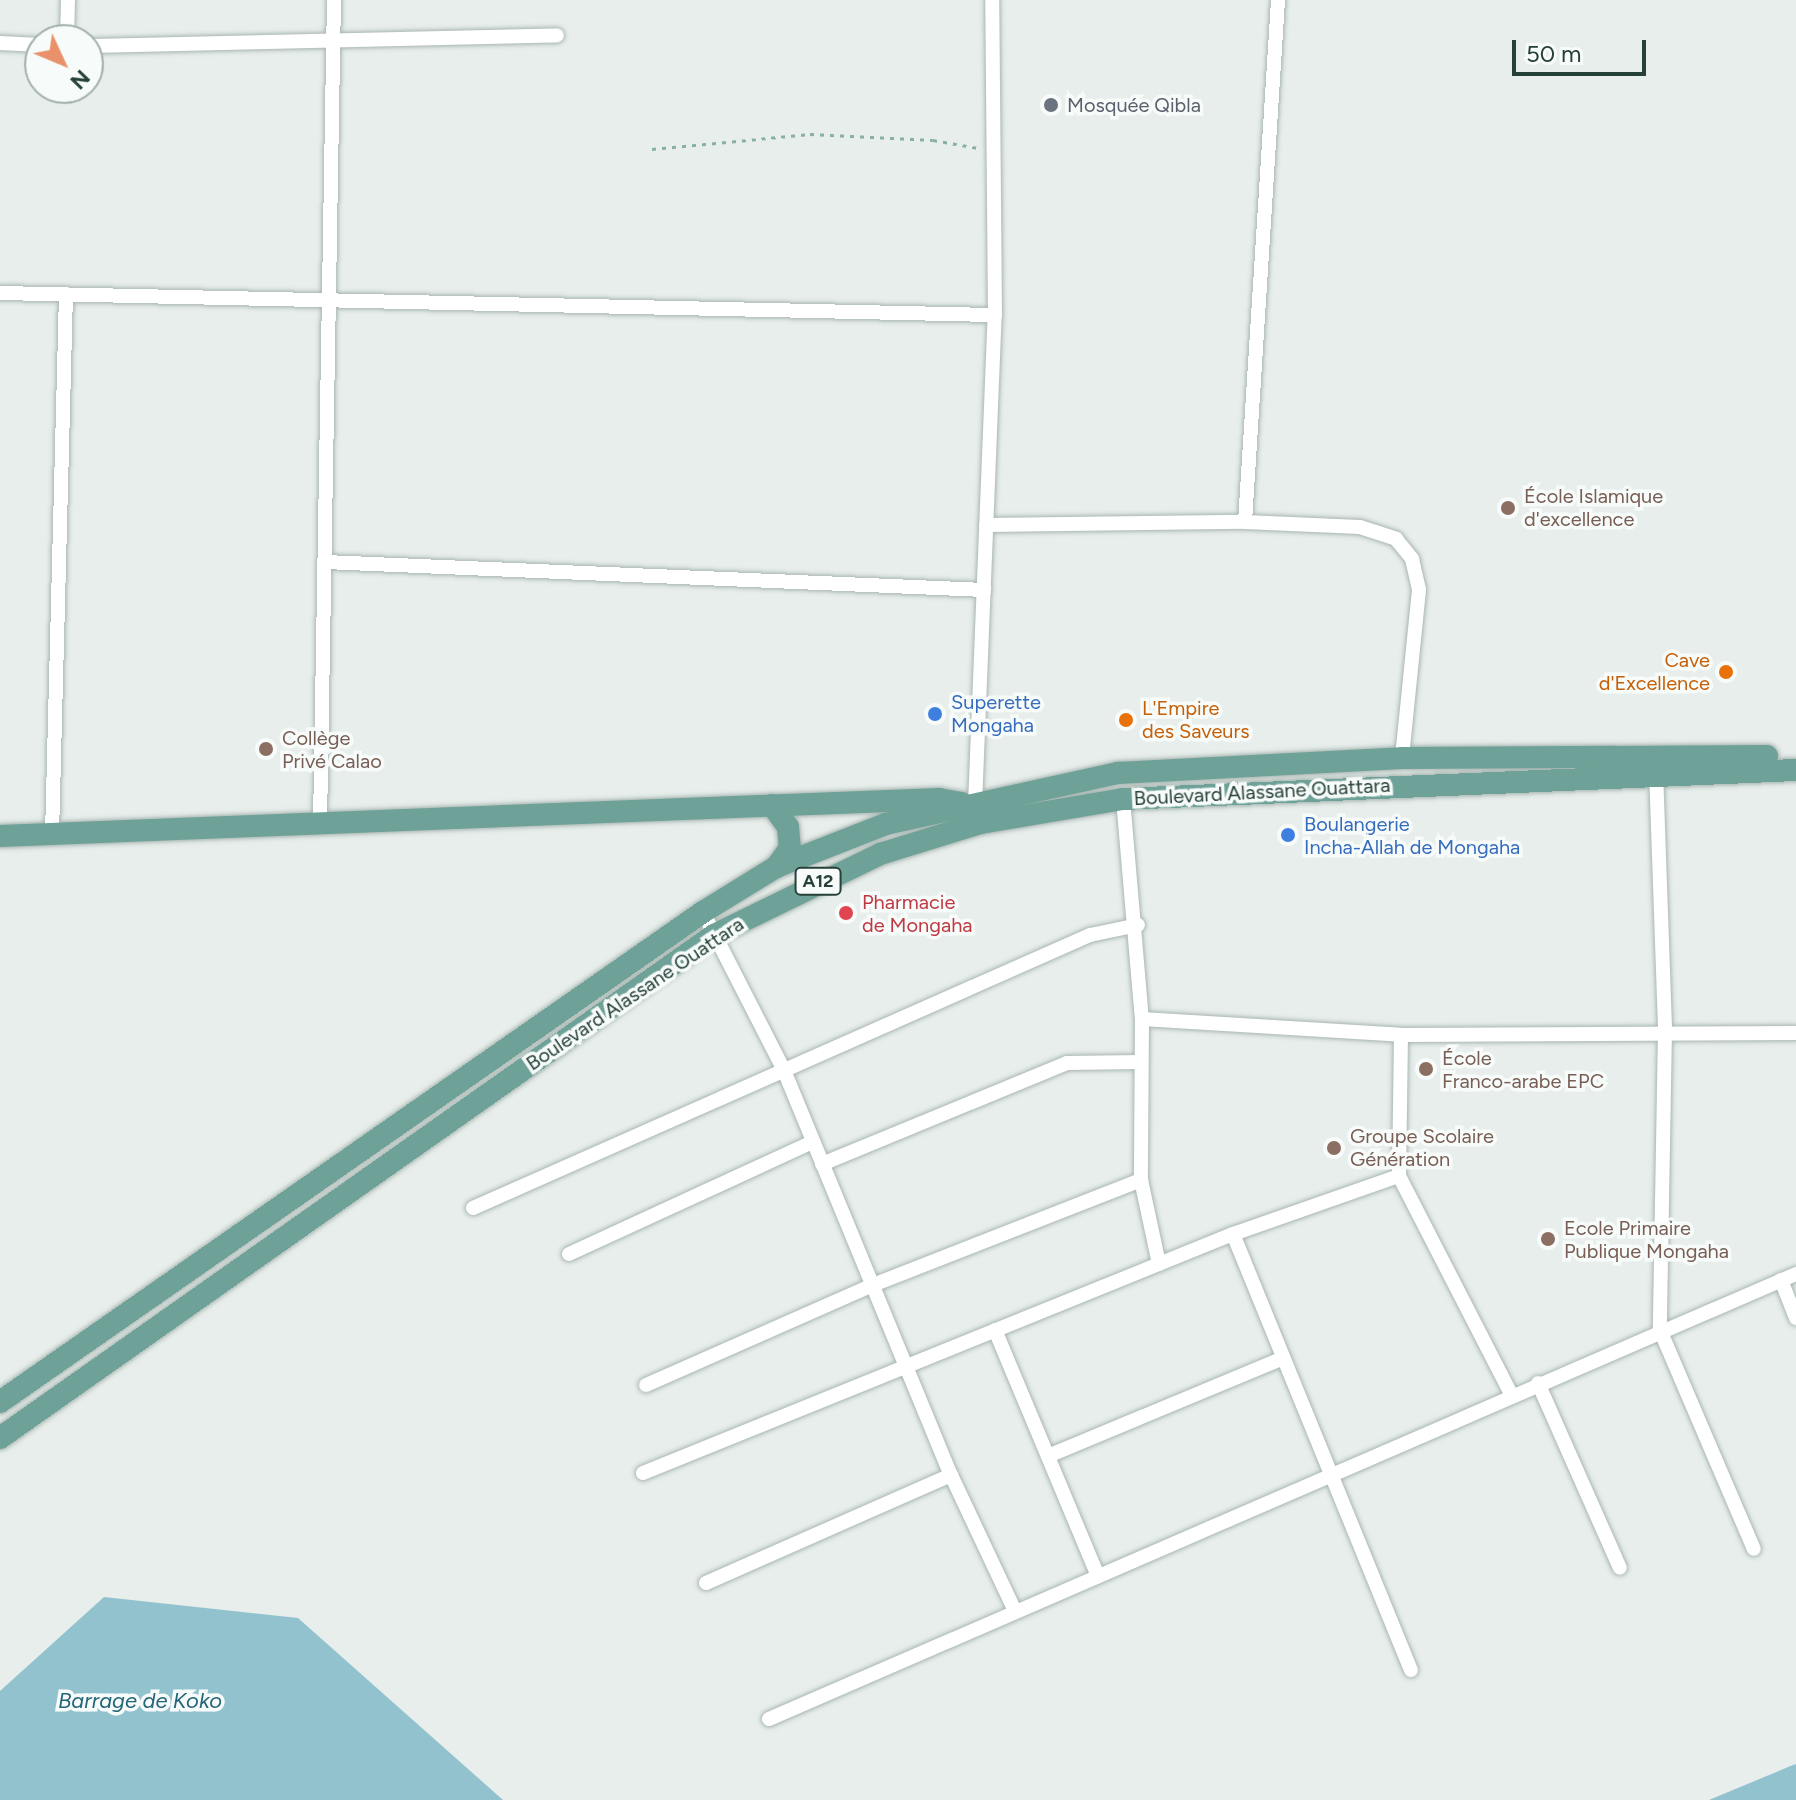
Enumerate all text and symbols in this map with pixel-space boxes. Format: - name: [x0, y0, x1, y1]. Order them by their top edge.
- north arrow: [24, 24, 104, 104]
- scale bar: [1516, 24, 1650, 74]
- text: 50 m: [1526, 39, 1582, 68]
- text: N: [65, 64, 96, 95]
- place label: Mosquée Qibla: [1067, 93, 1201, 117]
- marker: Mosquée Qibla: [1042, 96, 1060, 114]
- place label: École Islamique d'excellence: [1524, 484, 1663, 531]
- marker: École Islamique d'excellence: [1499, 499, 1517, 517]
- place label: Cave d'Excellence: [1599, 648, 1710, 695]
- marker: Cave d'Excellence: [1717, 663, 1735, 681]
- place label: Superette Mongaha: [951, 690, 1041, 737]
- place label: L'Empire des Saveurs: [1142, 696, 1250, 743]
- marker: Superette Mongaha: [926, 705, 944, 723]
- marker: L'Empire des Saveurs: [1117, 711, 1135, 729]
- place label: Collège Privé Calao: [282, 726, 382, 773]
- marker: Collège Privé Calao: [257, 740, 275, 758]
- street label: Boulevard Alassane Ouattara: [1133, 773, 1391, 811]
- place label: Boulangerie Incha-Allah de Mongaha: [1304, 812, 1520, 859]
- marker: Boulangerie Incha-Allah de Mongaha: [1279, 826, 1297, 844]
- road number: A12: [794, 867, 842, 895]
- place label: Pharmacie de Mongaha: [862, 890, 973, 937]
- marker: Pharmacie de Mongaha: [837, 904, 855, 922]
- street label: Boulevard Alassane Ouattara: [522, 912, 748, 1076]
- place label: École Franco-arabe EPC: [1442, 1046, 1604, 1093]
- marker: École Franco-arabe EPC: [1417, 1060, 1435, 1078]
- place label: Groupe Scolaire Génération: [1350, 1124, 1494, 1171]
- marker: Groupe Scolaire Génération: [1325, 1139, 1343, 1157]
- place label: Ecole Primaire Publique Mongaha: [1564, 1216, 1729, 1263]
- marker: Ecole Primaire Publique Mongaha: [1539, 1230, 1557, 1248]
- water label: Barrage de Koko: [58, 1688, 222, 1714]

